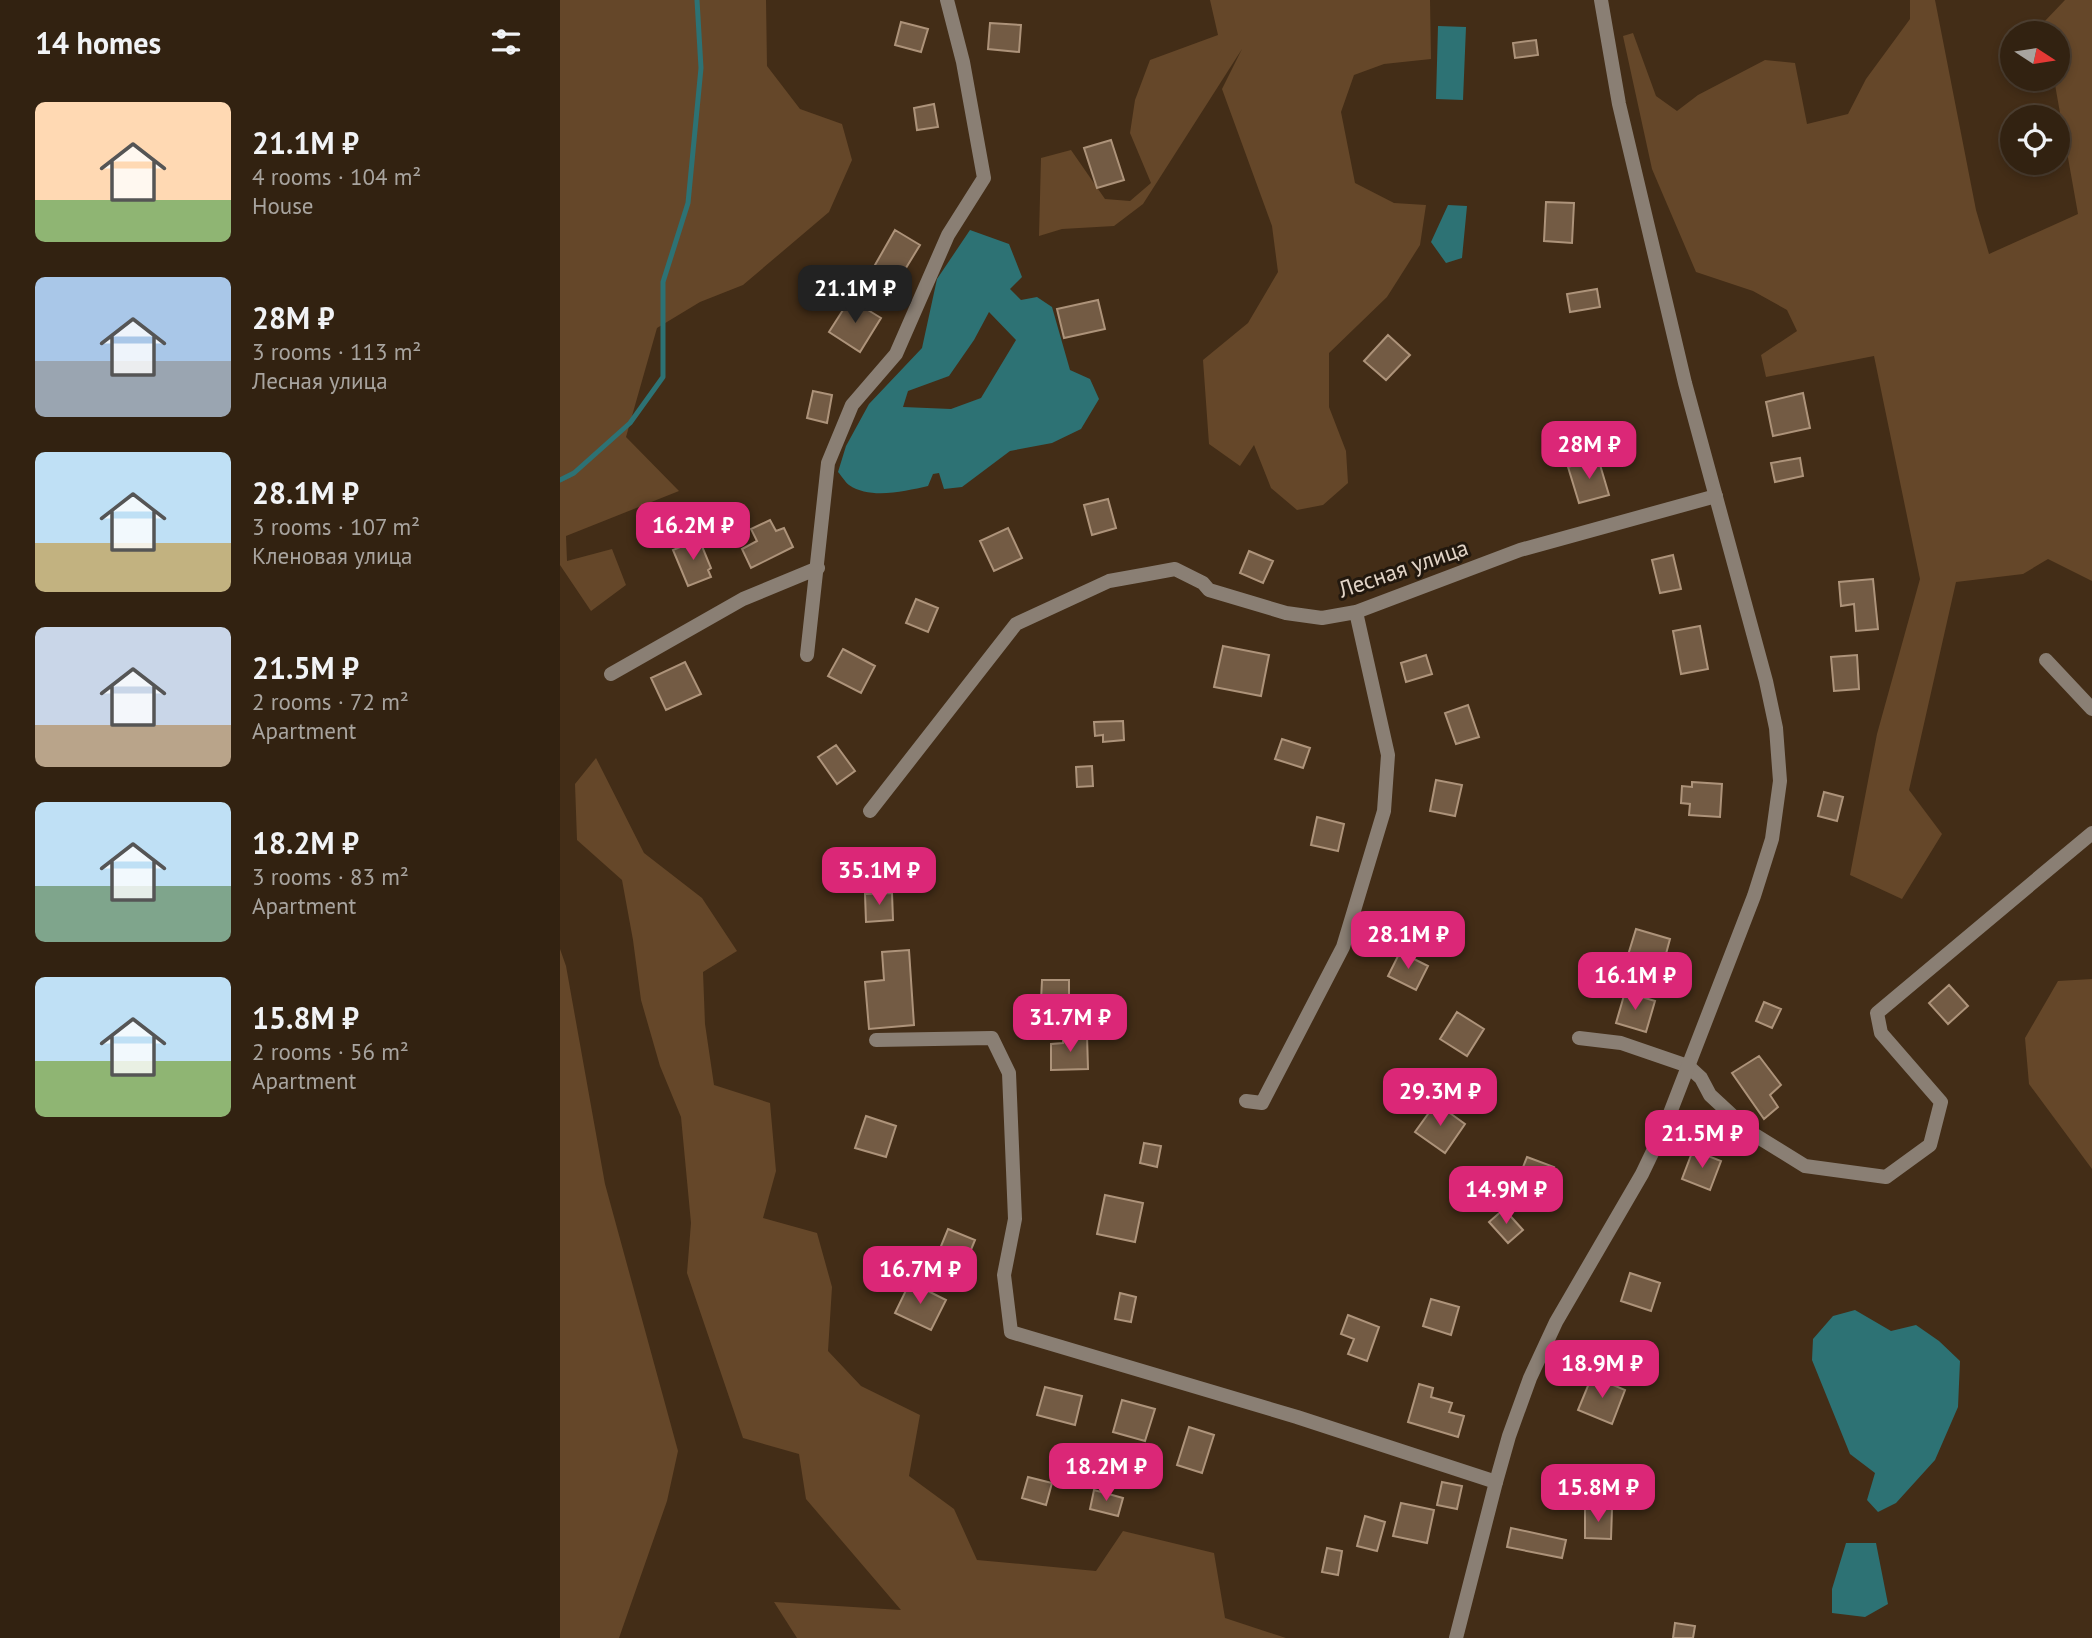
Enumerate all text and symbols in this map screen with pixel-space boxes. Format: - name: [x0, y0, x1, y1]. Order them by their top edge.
- north arrow: [2000, 21, 2070, 91]
- map controls: [2000, 21, 2070, 175]
- text: 14 homes: [35, 23, 161, 62]
- icon: filters: [487, 23, 525, 61]
- button: locate: [2000, 105, 2070, 175]
- text: 21.1M ₽: [252, 123, 359, 162]
- icon: home: [91, 130, 175, 214]
- text: 4 rooms · 104 m²: [252, 162, 421, 191]
- text: House: [252, 191, 314, 220]
- pin: 21.1M ₽: [790, 266, 920, 325]
- text: 21.1M ₽: [814, 273, 896, 302]
- text: 28M ₽: [252, 298, 335, 337]
- icon: home: [91, 305, 175, 389]
- text: 3 rooms · 113 m²: [252, 337, 421, 366]
- text: Лесная улица: [252, 366, 388, 395]
- pin: 28M ₽: [1540, 421, 1638, 481]
- text: 28M ₽: [1557, 429, 1621, 458]
- text: 28.1M ₽: [252, 473, 359, 512]
- icon: home: [91, 480, 175, 564]
- pin: 16.2M ₽: [628, 503, 758, 562]
- text: 16.2M ₽: [652, 510, 734, 539]
- text: 3 rooms · 107 m²: [252, 512, 420, 541]
- street label: Лесная улица: [1333, 532, 1472, 604]
- text: Кленовая улица: [252, 541, 413, 570]
- text: 21.5M ₽: [252, 648, 359, 687]
- icon: home: [91, 655, 175, 739]
- text: 2 rooms · 72 m²: [252, 687, 409, 716]
- text: Apartment: [252, 716, 356, 745]
- text: 18.2M ₽: [252, 823, 359, 862]
- icon: home: [91, 830, 175, 914]
- pin: 35.1M ₽: [814, 848, 944, 907]
- text: 35.1M ₽: [838, 855, 920, 884]
- text: 3 rooms · 83 m²: [252, 862, 409, 891]
- text: Apartment: [252, 891, 356, 920]
- pin: 28.1M ₽: [1343, 912, 1473, 971]
- text: 28.1M ₽: [1367, 919, 1449, 948]
- pin: 16.1M ₽: [1570, 953, 1700, 1012]
- text: 16.1M ₽: [1594, 960, 1676, 989]
- pin: 31.7M ₽: [1005, 995, 1135, 1054]
- text: 15.8M ₽: [252, 998, 359, 1037]
- text: 31.7M ₽: [1029, 1002, 1111, 1031]
- icon: home: [91, 1005, 175, 1089]
- text: 2 rooms · 56 m²: [252, 1037, 409, 1066]
- text: Apartment: [252, 1066, 356, 1095]
- pin: 29.3M ₽: [1375, 1068, 1505, 1128]
- text: 29.3M ₽: [1399, 1076, 1481, 1105]
- pin: 21.5M ₽: [1637, 1110, 1767, 1170]
- text: 21.5M ₽: [1661, 1118, 1743, 1147]
- pin: 14.9M ₽: [1441, 1166, 1571, 1226]
- text: 14.9M ₽: [1465, 1174, 1547, 1203]
- pin: 16.7M ₽: [855, 1246, 985, 1306]
- text: 16.7M ₽: [879, 1254, 961, 1283]
- pin: 18.9M ₽: [1537, 1340, 1667, 1400]
- text: 18.9M ₽: [1561, 1348, 1643, 1377]
- pin: 18.2M ₽: [1041, 1444, 1171, 1503]
- text: 18.2M ₽: [1065, 1451, 1147, 1480]
- pin: 15.8M ₽: [1533, 1464, 1663, 1524]
- text: 15.8M ₽: [1557, 1472, 1639, 1501]

